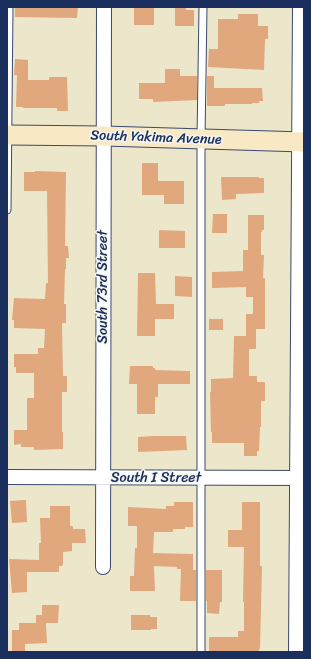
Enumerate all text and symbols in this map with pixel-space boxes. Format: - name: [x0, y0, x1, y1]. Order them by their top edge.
- street label: South Yakima Avenue: [90, 127, 222, 149]
- street label: South 73rd Street: [95, 230, 111, 344]
- street label: South I Street: [111, 470, 201, 486]

